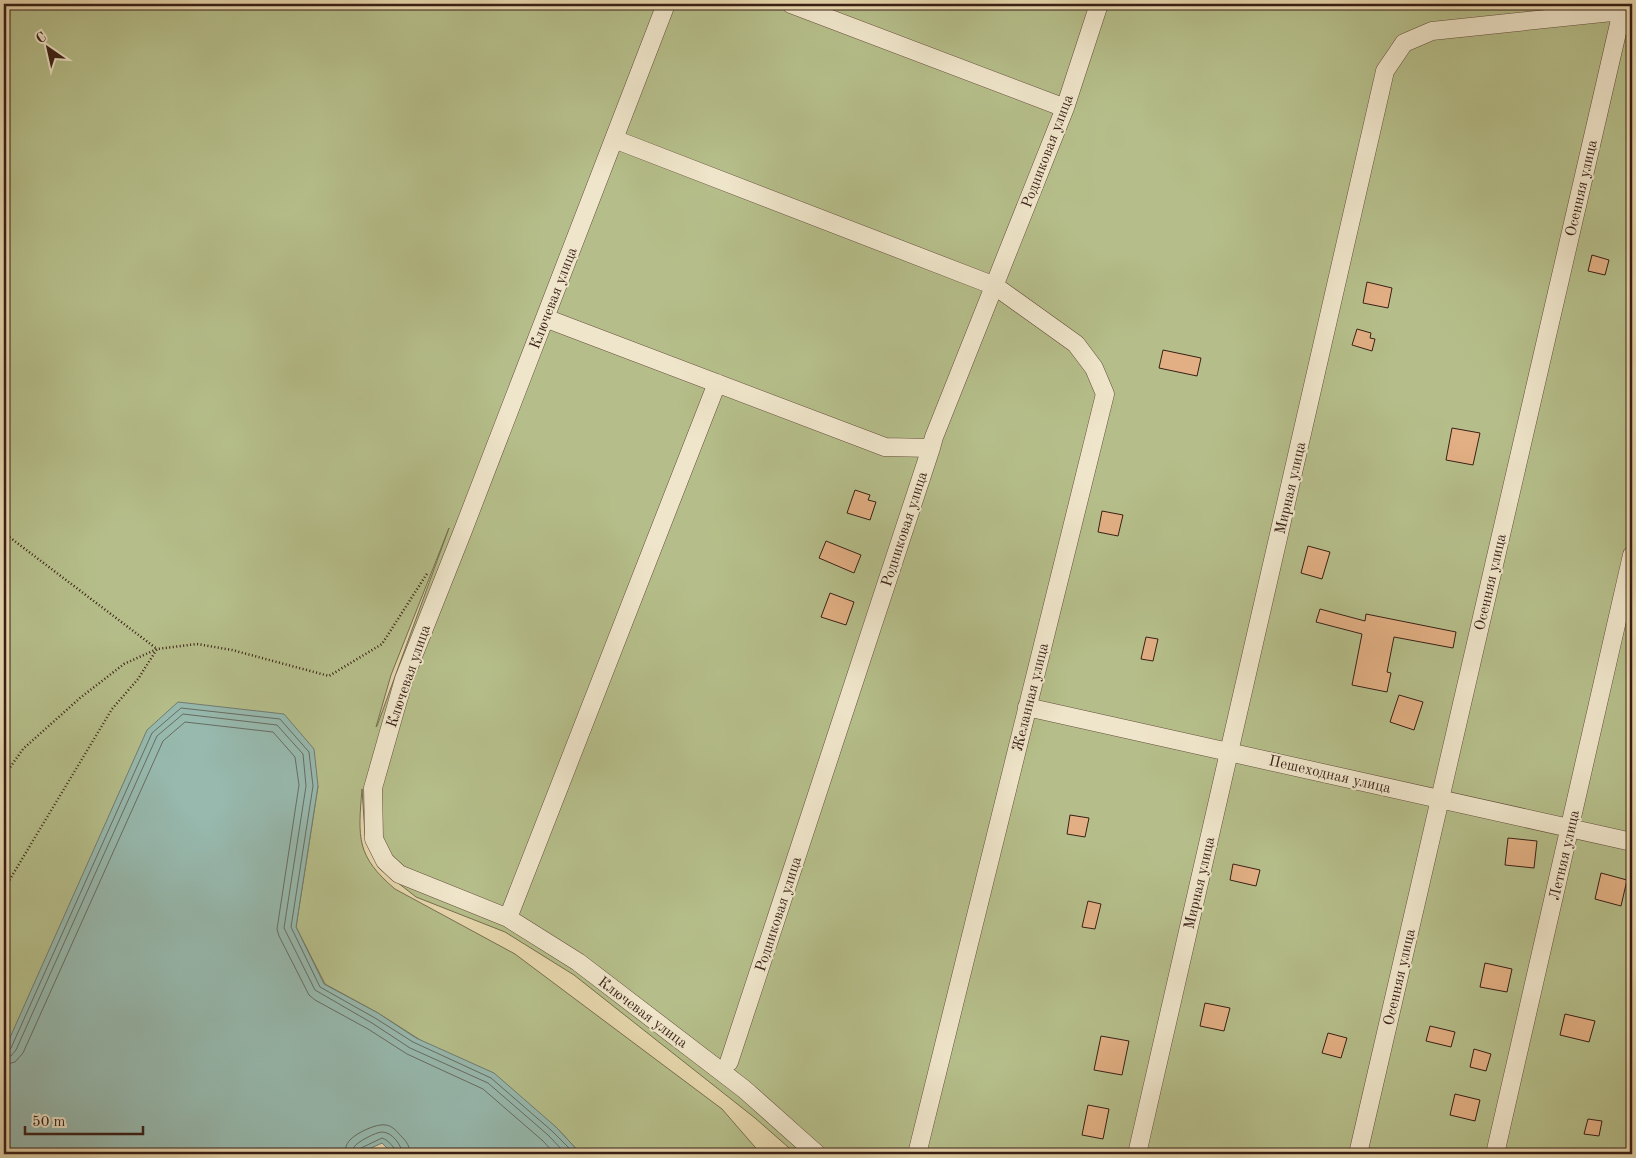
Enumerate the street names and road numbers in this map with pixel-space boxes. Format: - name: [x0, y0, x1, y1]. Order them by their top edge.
- street label: Родниковая улица: [1020, 92, 1077, 210]
- street label: Осенняя улица: [1564, 138, 1601, 238]
- street label: Ключевая улица: [528, 245, 581, 352]
- street label: Мирная улица: [1274, 440, 1310, 536]
- street label: Родниковая улица: [880, 470, 931, 589]
- street label: Осенняя улица: [1473, 532, 1510, 632]
- street label: Ключевая улица: [385, 623, 434, 730]
- street label: Желанная улица: [1011, 641, 1052, 753]
- street label: Пешеходная улица: [1267, 754, 1393, 797]
- street label: Летняя улица: [1548, 808, 1583, 902]
- street label: Мирная улица: [1183, 835, 1219, 931]
- street label: Родниковая улица: [754, 855, 805, 974]
- street label: Осенняя улица: [1382, 927, 1419, 1027]
- street label: Ключевая улица: [595, 975, 690, 1052]

